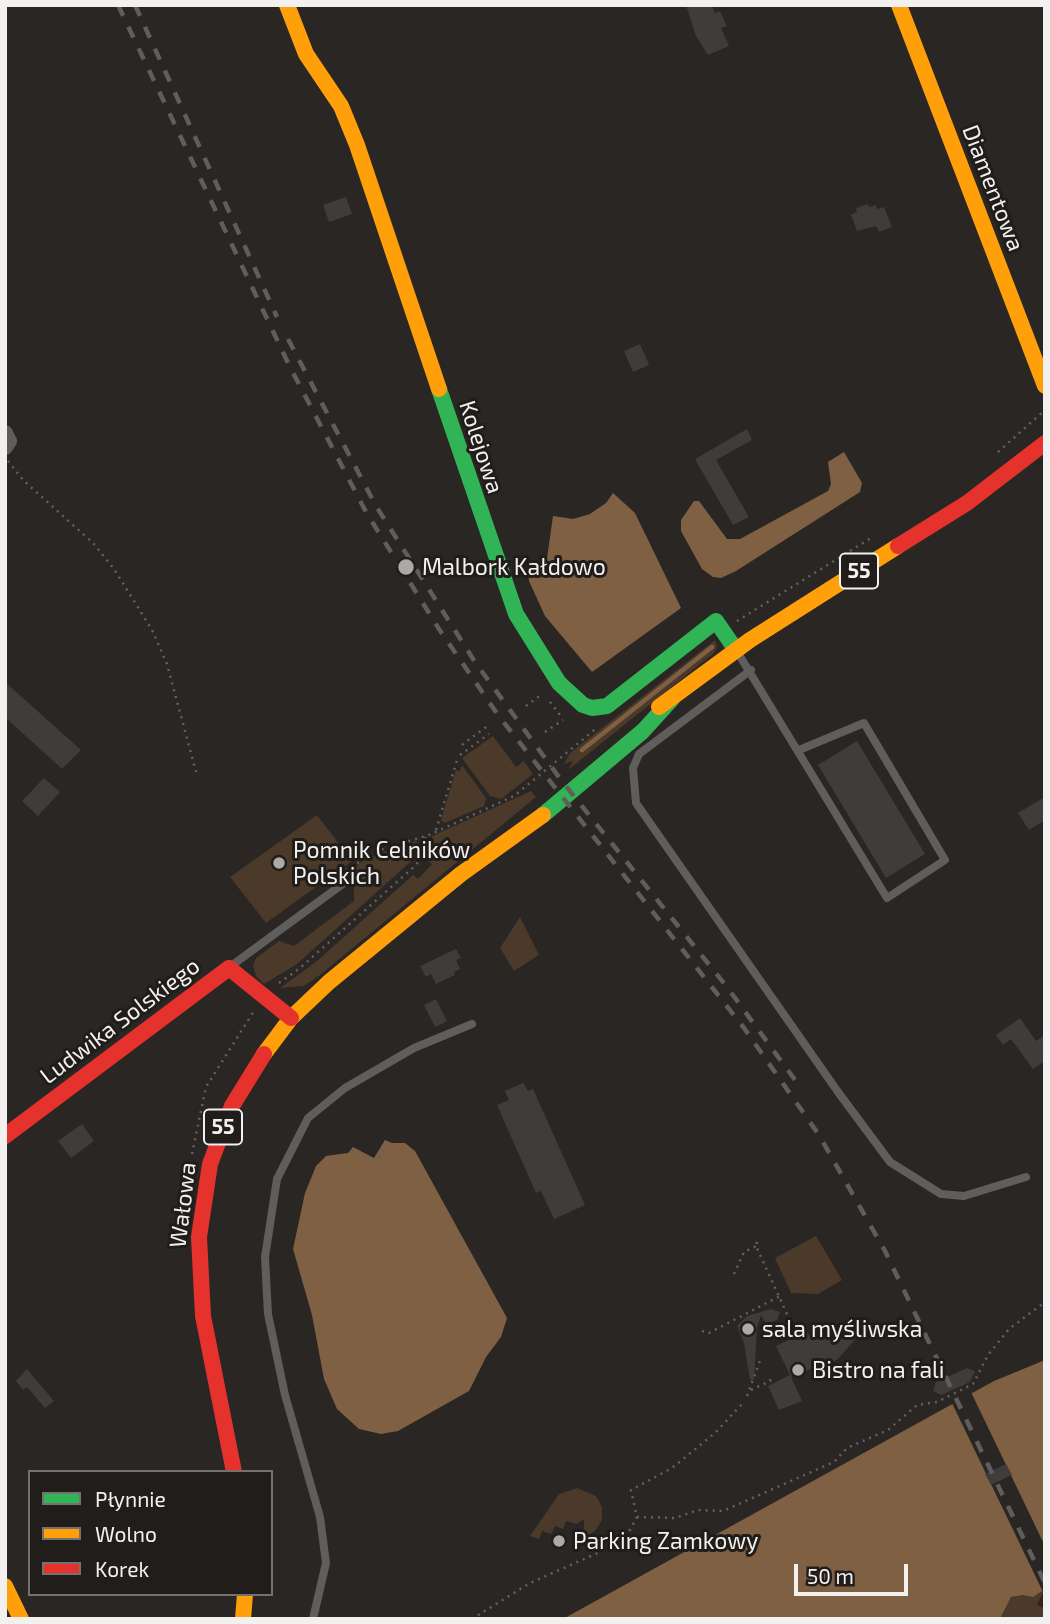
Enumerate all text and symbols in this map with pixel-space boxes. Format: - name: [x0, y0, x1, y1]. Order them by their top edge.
- street label: Diamentowa: [956, 121, 1030, 255]
- street label: Kolejowa: [453, 397, 509, 497]
- place label: Malbork Kałdowo: [422, 553, 606, 581]
- road number: 55: [840, 554, 878, 588]
- marker: Malbork Kałdowo: [396, 557, 416, 577]
- place label: Pomnik Celników Polskich: [293, 836, 470, 890]
- marker: Pomnik Celników Polskich: [271, 855, 287, 871]
- street label: Ludwika Solskiego: [35, 952, 205, 1090]
- road number: 55: [204, 1110, 242, 1144]
- street label: Wałowa: [164, 1161, 202, 1249]
- place label: sala myśliwska: [762, 1315, 922, 1343]
- marker: sala myśliwska: [740, 1321, 756, 1337]
- place label: Bistro na fali: [812, 1356, 945, 1384]
- marker: Bistro na fali: [790, 1362, 806, 1378]
- legend: [28, 1470, 273, 1596]
- text: Płynnie: [95, 1486, 166, 1511]
- text: Wolno: [95, 1521, 157, 1546]
- place label: Parking Zamkowy: [573, 1527, 758, 1555]
- marker: Parking Zamkowy: [551, 1533, 567, 1549]
- scale bar: [798, 1550, 912, 1594]
- text: Korek: [95, 1556, 149, 1581]
- text: 50 m: [807, 1563, 854, 1588]

